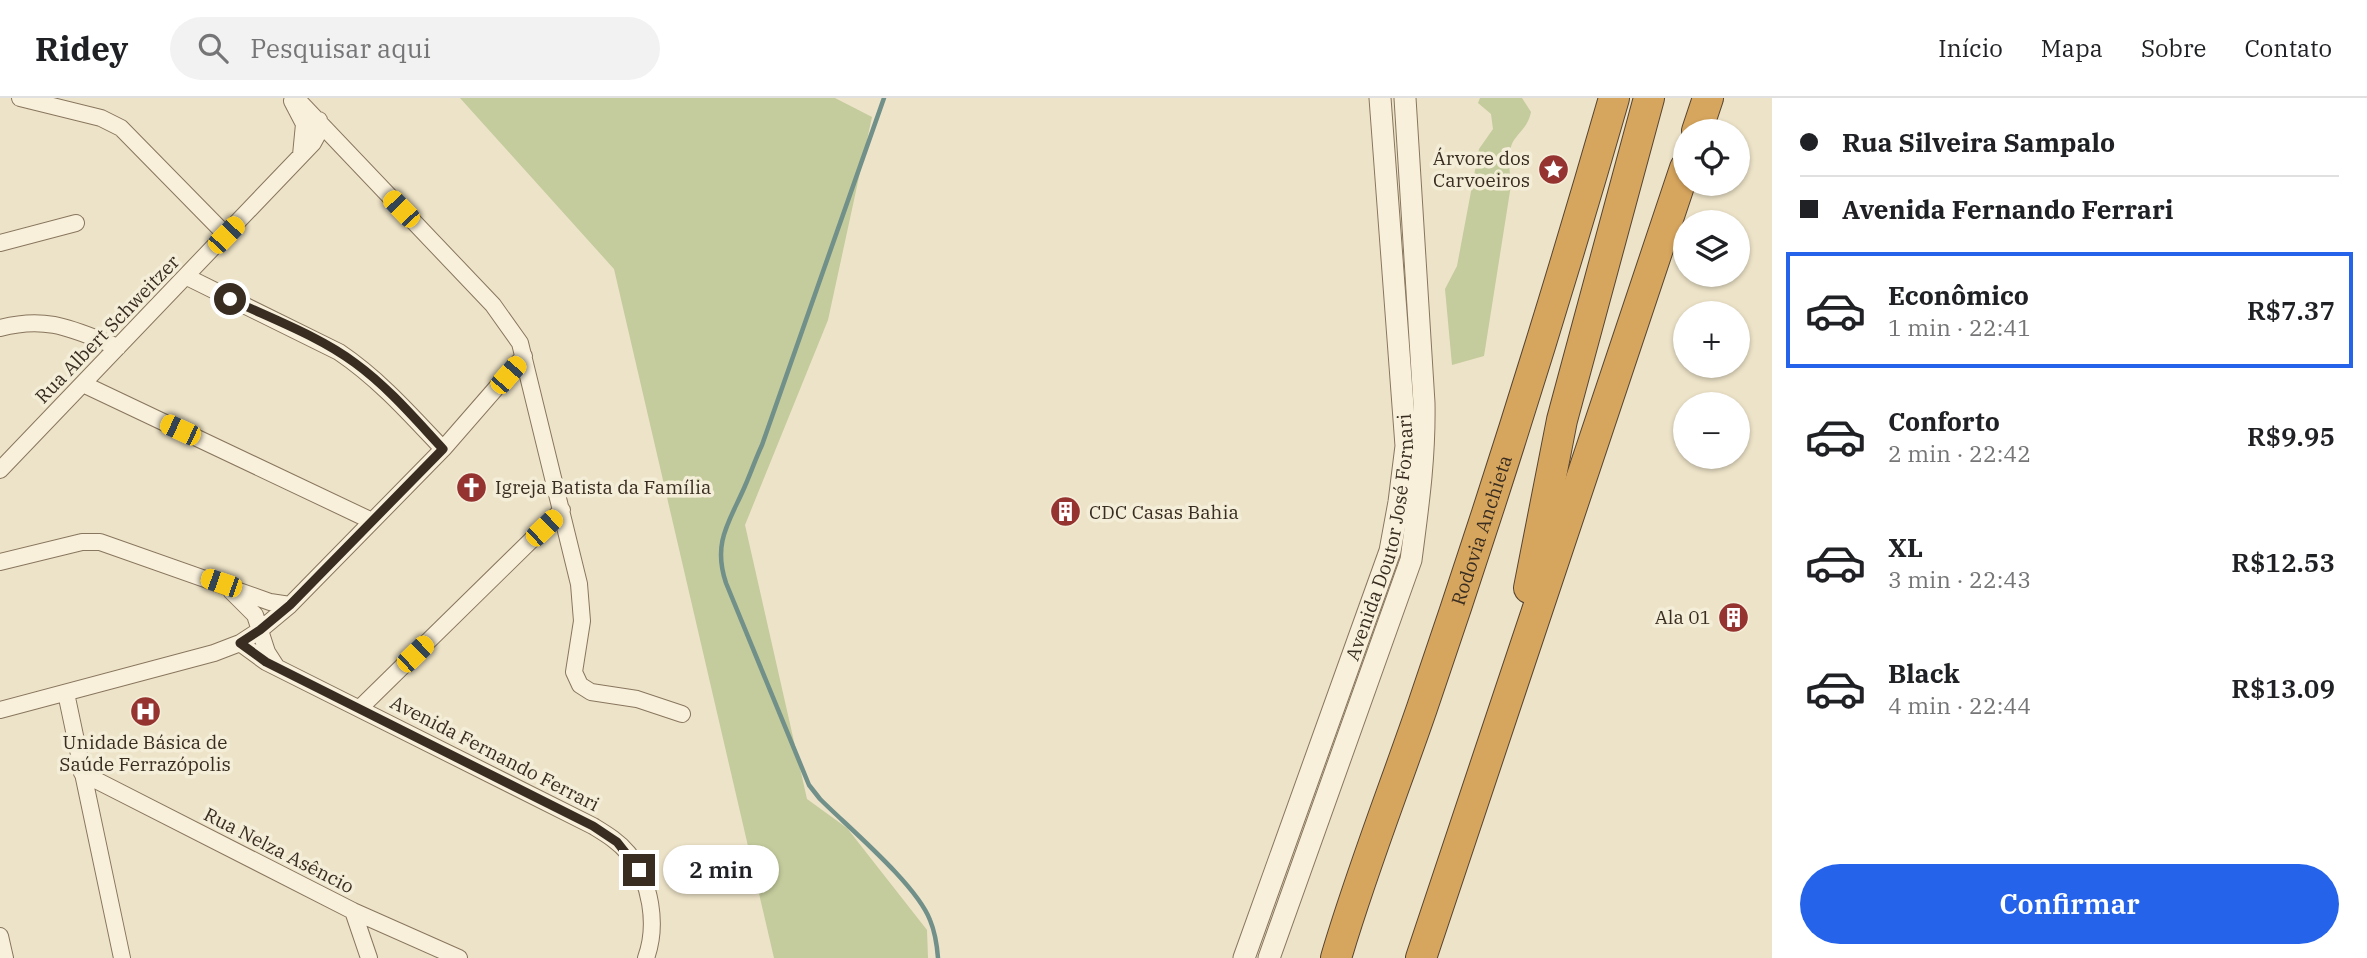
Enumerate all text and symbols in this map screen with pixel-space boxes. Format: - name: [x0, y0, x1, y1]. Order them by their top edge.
- search box: [170, 17, 660, 80]
- text: Ridey: [35, 27, 128, 70]
- icon: search: [194, 29, 232, 67]
- text: Pesquisar aqui: [250, 31, 431, 65]
- text: Início: [1938, 32, 2003, 64]
- text: Mapa: [2041, 32, 2103, 64]
- text: Sobre: [2141, 32, 2206, 64]
- text: Contato: [2244, 32, 2332, 64]
- map controls: [1673, 119, 1750, 469]
- button: locate: [1673, 119, 1750, 196]
- text: Rua Silveira Sampalo: [1842, 125, 2115, 159]
- place label: Árvore dos Carvoeiros: [1433, 146, 1530, 192]
- place icon: Árvore dos Carvoeiros: [1536, 152, 1570, 186]
- car: [379, 187, 424, 231]
- text: Avenida Fernando Ferrari: [1842, 192, 2173, 226]
- button: layers: [1673, 210, 1750, 287]
- car: [204, 213, 249, 257]
- street label: Rua Albert Schweitzer: [30, 249, 185, 408]
- text: Econômico: [1888, 278, 2029, 312]
- icon: car: [1804, 279, 1867, 342]
- route start: [214, 283, 246, 315]
- text: R$7.37: [2247, 293, 2335, 327]
- button: +: [1673, 301, 1750, 378]
- text: 1 min · 22:41: [1888, 312, 2031, 342]
- car: [487, 352, 530, 398]
- button: −: [1673, 392, 1750, 469]
- text: Conforto: [1888, 404, 2000, 438]
- icon: car: [1804, 405, 1867, 468]
- car: [157, 412, 204, 448]
- street label: Avenida Doutor José Fornari: [1340, 413, 1418, 664]
- text: R$9.95: [2247, 419, 2335, 453]
- text: 2 min · 22:42: [1888, 438, 2031, 468]
- street label: Rodovia Anchieta: [1446, 452, 1517, 608]
- church icon: Igreja Batista da Família: [455, 470, 489, 504]
- place label: Igreja Batista da Família: [495, 475, 711, 499]
- building icon: CDC Casas Bahia: [1049, 495, 1083, 529]
- place label: CDC Casas Bahia: [1089, 500, 1239, 524]
- car: [522, 506, 567, 550]
- text: XL: [1888, 530, 1923, 564]
- icon: car: [1804, 531, 1867, 594]
- text: R$12.53: [2231, 545, 2335, 579]
- text: 3 min · 22:43: [1888, 564, 2031, 594]
- car: [198, 566, 245, 600]
- building icon: Ala 01: [1717, 600, 1751, 634]
- place label: Ala 01: [1655, 605, 1711, 629]
- car: [393, 632, 438, 676]
- text: Black: [1888, 656, 1960, 690]
- icon: car: [1804, 657, 1867, 720]
- text: R$13.09: [2231, 671, 2335, 705]
- street label: Avenida Fernando Ferrari: [387, 690, 603, 816]
- text: 4 min · 22:44: [1888, 690, 2031, 720]
- hospital icon: Unidade Básica de Saúde Ferrazópolis: [128, 694, 162, 728]
- place label: Unidade Básica de Saúde Ferrazópolis: [59, 730, 231, 776]
- street label: Rua Nelza Asêncio: [200, 802, 358, 898]
- callout: 2 min: [664, 846, 779, 894]
- route end: [623, 854, 655, 886]
- text: 2 min: [689, 854, 753, 884]
- button: Confirmar: [1800, 864, 2339, 944]

